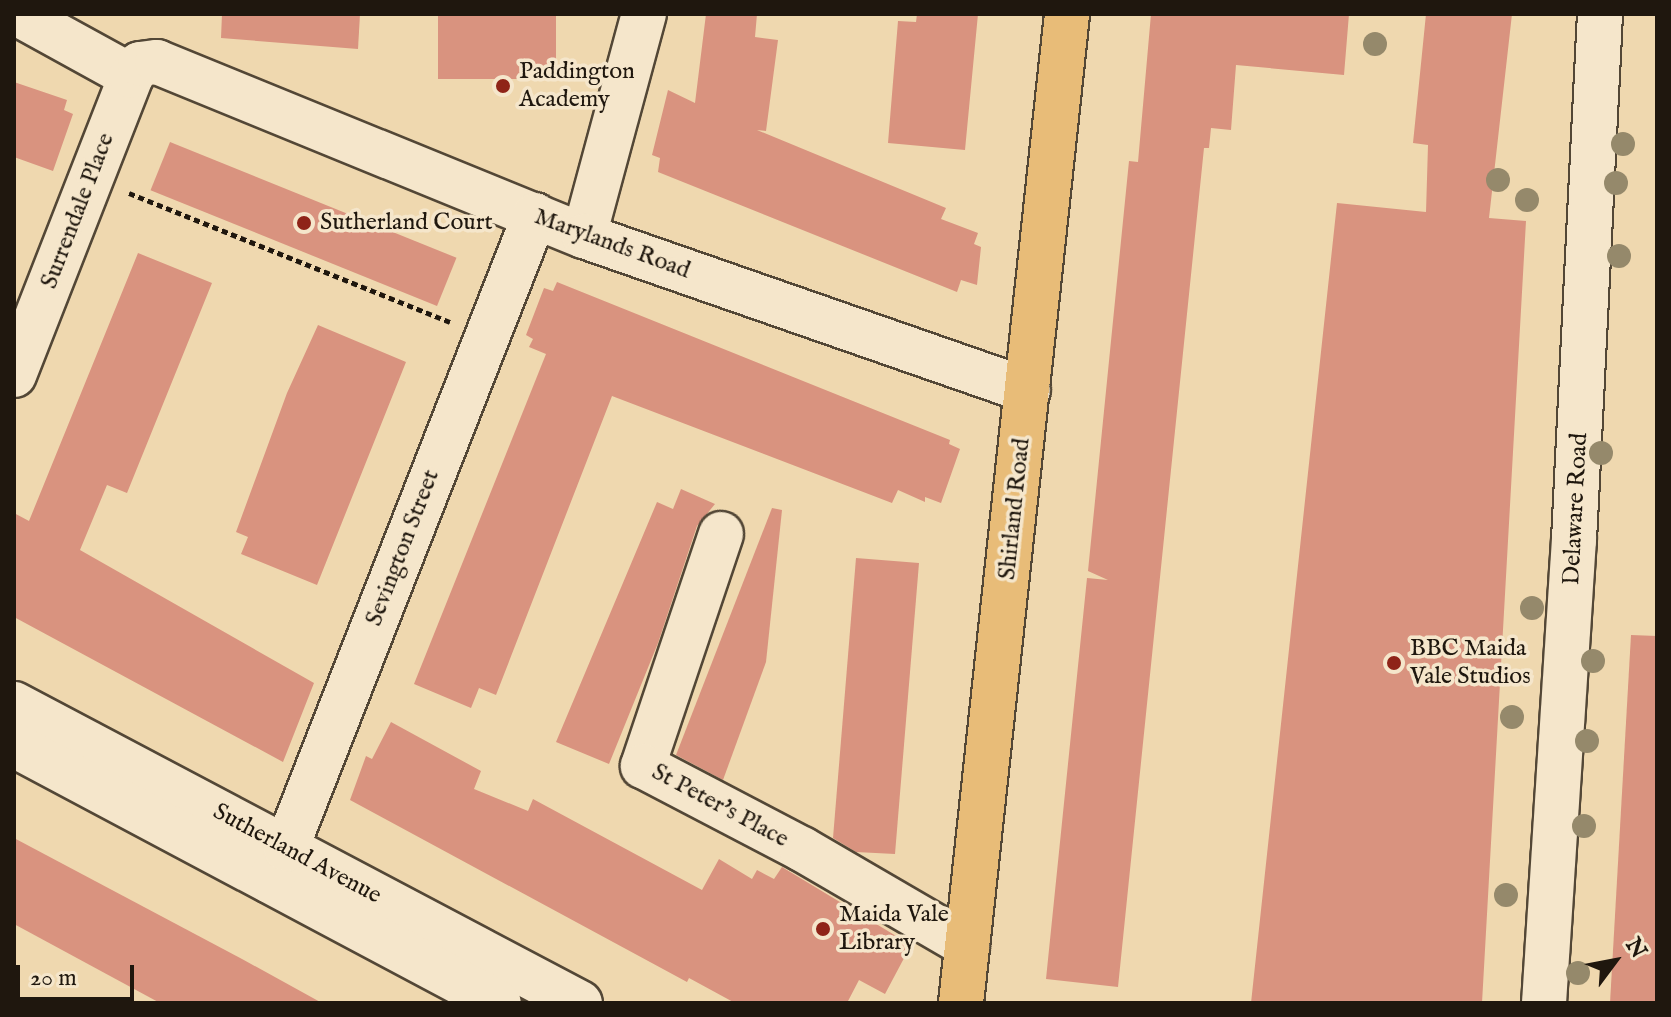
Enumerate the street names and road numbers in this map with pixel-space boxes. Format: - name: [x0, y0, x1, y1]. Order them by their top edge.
- street label: Surrendale Place: [35, 129, 121, 293]
- street label: Marylands Road: [530, 202, 694, 286]
- street label: Delaware Road: [1558, 432, 1594, 586]
- street label: Shirland Road: [993, 437, 1037, 581]
- street label: Sevington Street: [360, 466, 446, 630]
- street label: St Peter's Place: [647, 758, 793, 854]
- street label: Sutherland Avenue: [208, 797, 386, 911]

